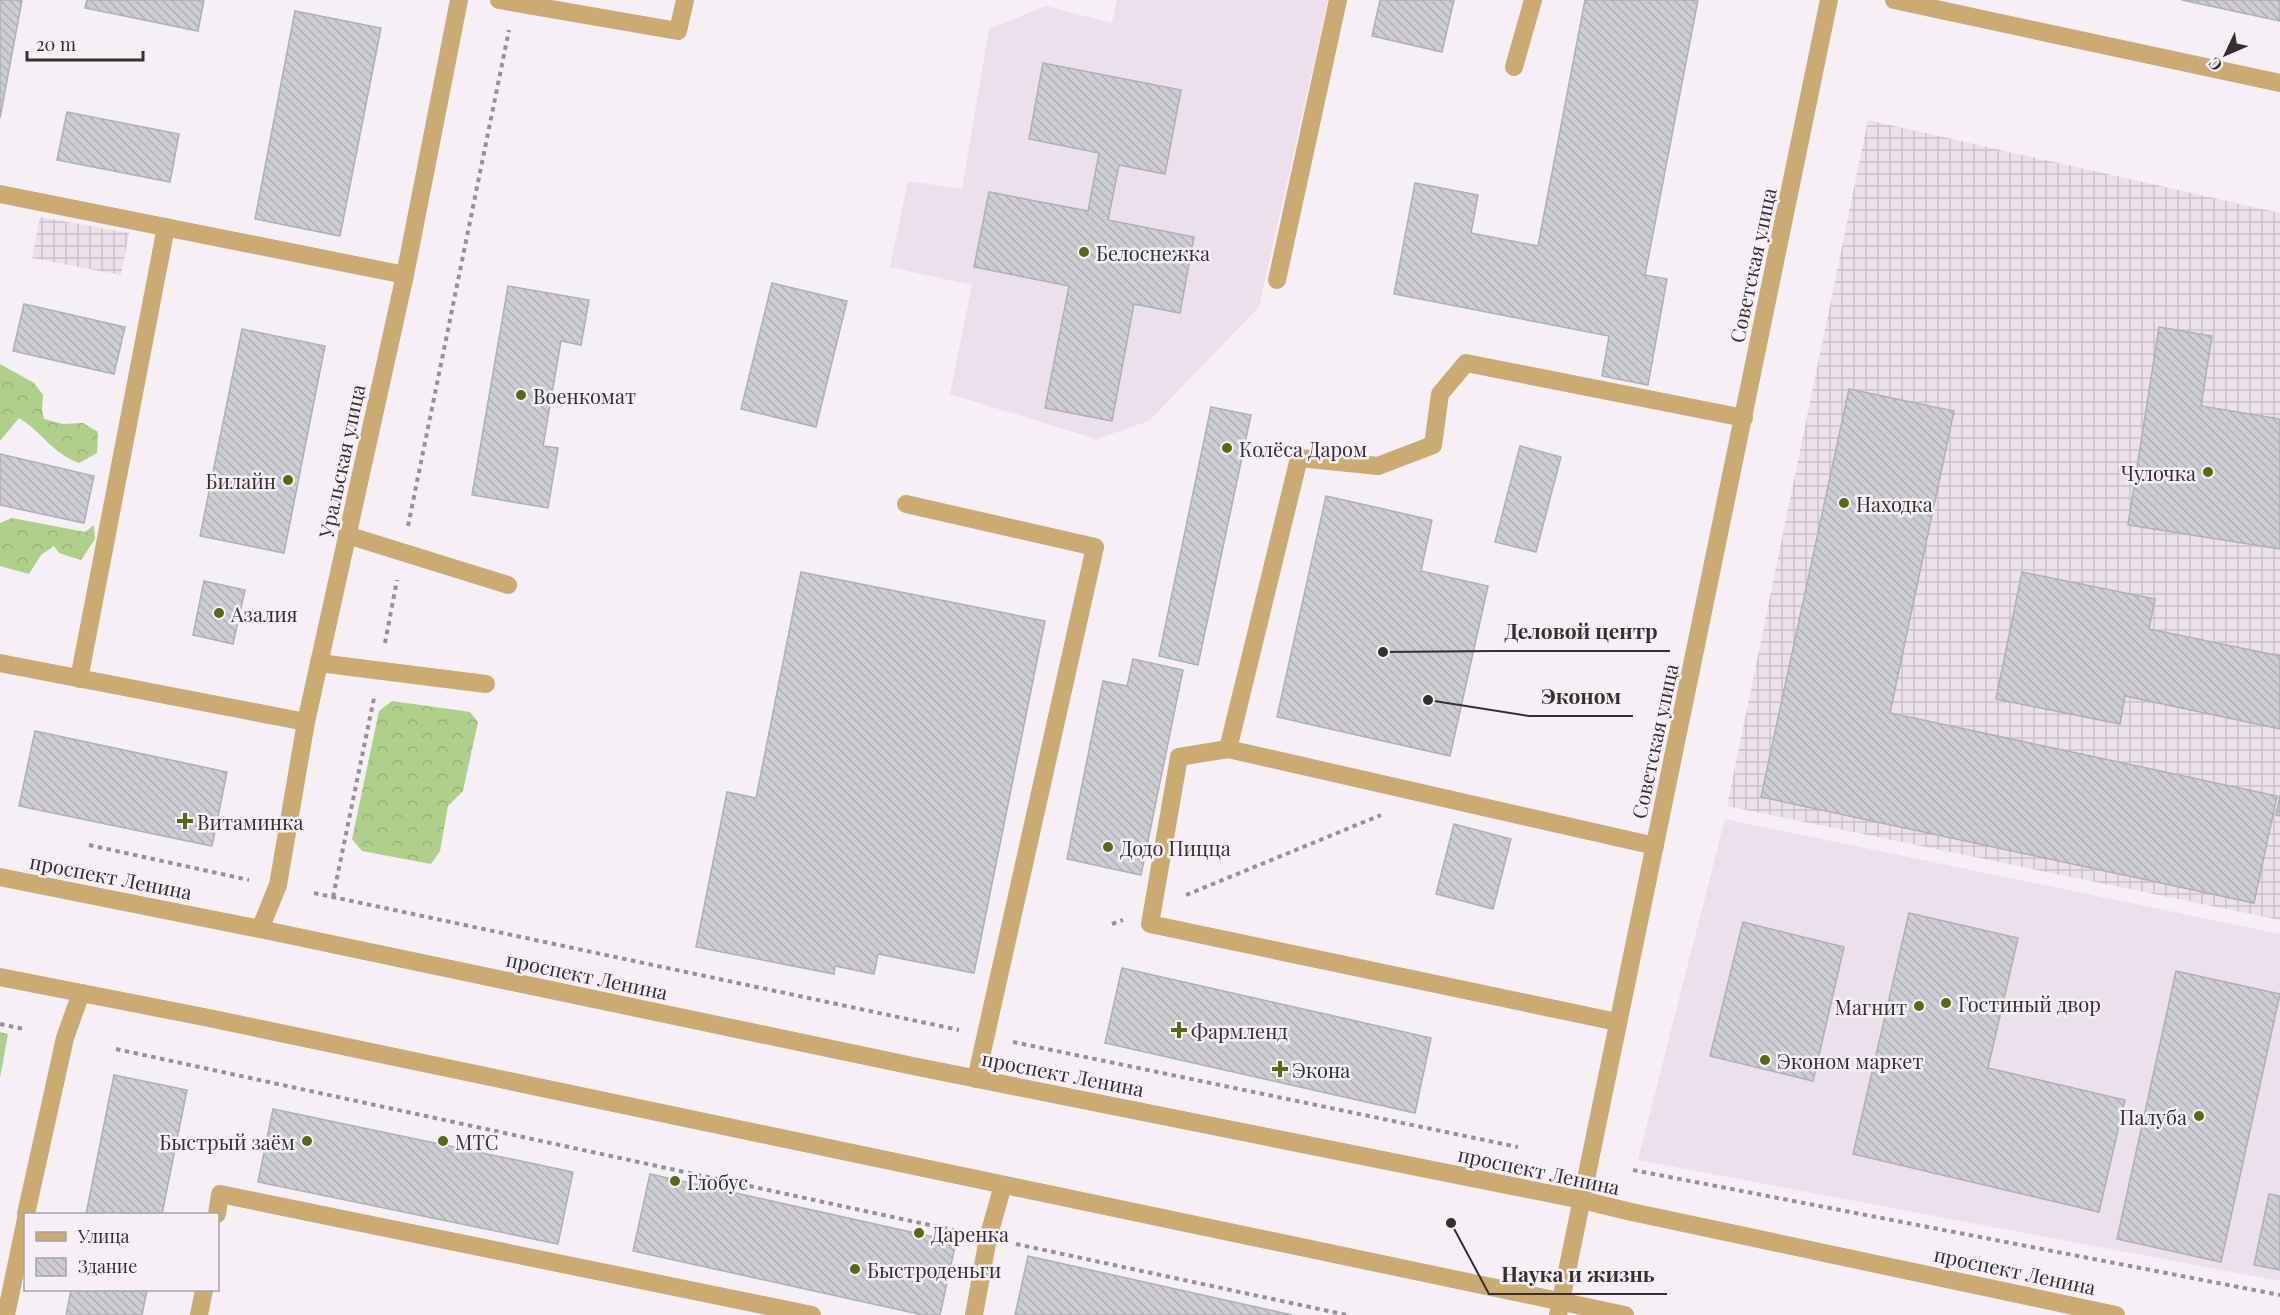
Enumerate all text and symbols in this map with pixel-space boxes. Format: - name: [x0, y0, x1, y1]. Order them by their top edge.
- scale bar: [27, 24, 142, 62]
- north arrow: [2196, 24, 2256, 84]
- text: 20 m: [36, 32, 76, 56]
- text: С: [2203, 53, 2226, 76]
- street label: Советская улица: [1722, 185, 1782, 345]
- place label: Белоснежка: [1096, 239, 1210, 266]
- marker: Белоснежка: [1077, 245, 1091, 259]
- street label: Уральская улица: [311, 382, 370, 541]
- place label: Военкомат: [533, 382, 636, 409]
- marker: Военкомат: [514, 388, 528, 402]
- place label: Колёса Даром: [1239, 435, 1367, 462]
- marker: Колёса Даром: [1220, 441, 1234, 455]
- place label: Чулочка: [2121, 459, 2196, 486]
- marker: Чулочка: [2201, 465, 2215, 479]
- place label: Билайн: [206, 467, 276, 494]
- marker: Билайн: [281, 473, 295, 487]
- place label: Находка: [1856, 490, 1933, 517]
- marker: Находка: [1837, 496, 1851, 510]
- place label: Азалия: [230, 600, 298, 627]
- marker: Азалия: [212, 606, 226, 620]
- callout: Деловой центр: [1493, 612, 1670, 651]
- text: Деловой центр: [1504, 616, 1658, 644]
- street label: Советская улица: [1624, 661, 1684, 821]
- callout: Эконом: [1529, 677, 1633, 716]
- text: Эконом: [1541, 681, 1622, 709]
- place label: Витаминка: [197, 808, 303, 835]
- marker: Витаминка: [178, 814, 192, 828]
- place label: Додо Пицца: [1120, 834, 1231, 861]
- marker: Додо Пицца: [1101, 840, 1115, 854]
- street label: проспект Ленина: [28, 847, 194, 905]
- street label: проспект Ленина: [504, 945, 670, 1005]
- place label: Гостиный двор: [1958, 990, 2101, 1017]
- place label: Магнит: [1835, 993, 1907, 1020]
- marker: Гостиный двор: [1939, 996, 1953, 1010]
- marker: Магнит: [1912, 999, 1926, 1013]
- place label: Фармленд: [1191, 1017, 1288, 1044]
- marker: Фармленд: [1172, 1023, 1186, 1037]
- street label: проспект Ленина: [980, 1044, 1146, 1102]
- place label: Эконом маркет: [1777, 1047, 1923, 1074]
- marker: Эконом маркет: [1758, 1053, 1772, 1067]
- place label: Экона: [1292, 1056, 1350, 1083]
- marker: Экона: [1273, 1062, 1287, 1076]
- place label: Палуба: [2119, 1103, 2187, 1130]
- marker: Палуба: [2192, 1109, 2206, 1123]
- place label: Быстрый заём: [159, 1128, 295, 1155]
- place label: МТС: [455, 1128, 499, 1155]
- marker: Быстрый заём: [300, 1134, 314, 1148]
- marker: МТС: [436, 1134, 450, 1148]
- street label: проспект Ленина: [1456, 1140, 1622, 1200]
- place label: Глобус: [687, 1168, 748, 1195]
- marker: Глобус: [668, 1174, 682, 1188]
- legend: [24, 1213, 219, 1291]
- place label: Даренка: [931, 1220, 1009, 1247]
- text: Улица: [77, 1224, 129, 1248]
- marker: Даренка: [912, 1226, 926, 1240]
- street label: проспект Ленина: [1932, 1240, 2098, 1300]
- text: Здание: [78, 1254, 137, 1278]
- callout: Наука и жизнь: [1489, 1255, 1667, 1294]
- place label: Быстроденьги: [867, 1256, 1001, 1283]
- text: Наука и жизнь: [1501, 1259, 1655, 1287]
- marker: Быстроденьги: [848, 1262, 862, 1276]

